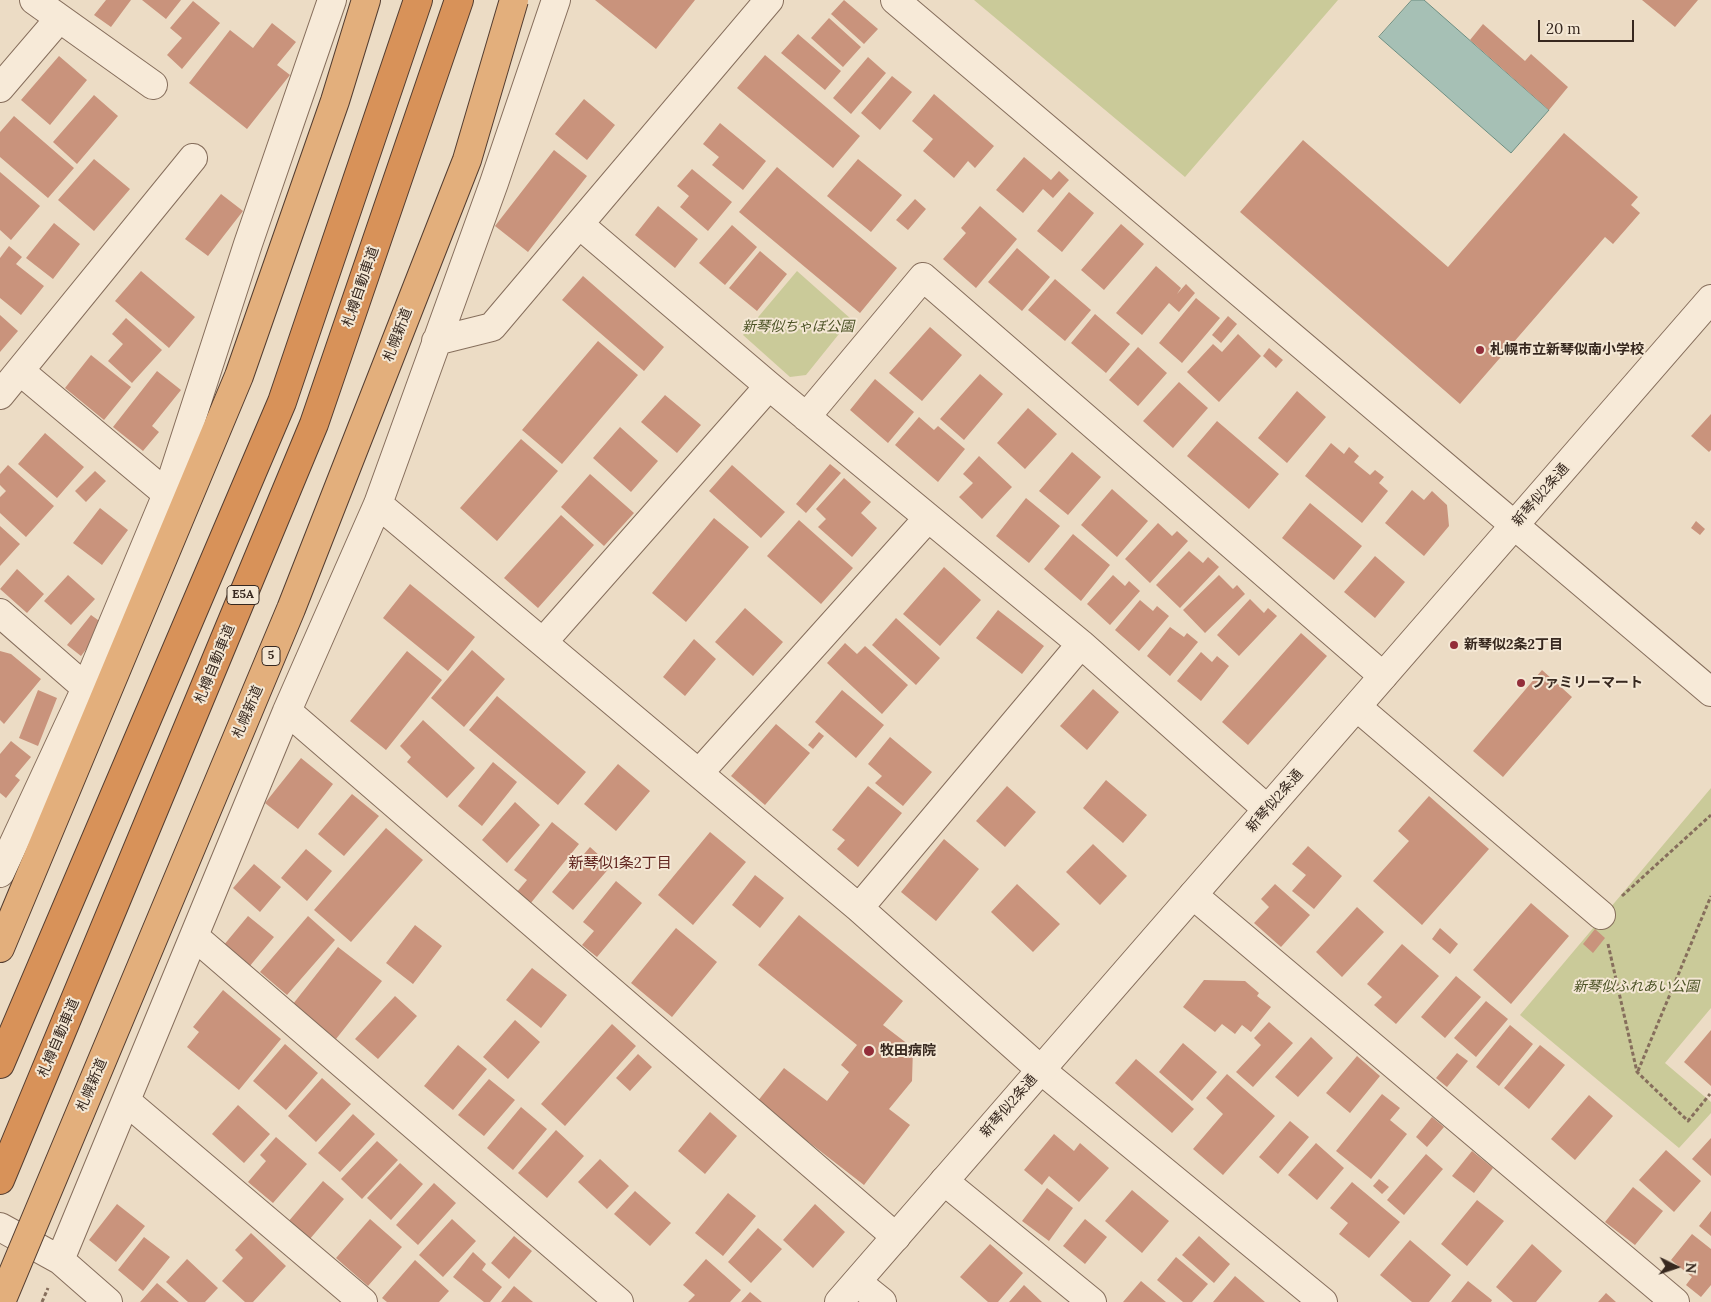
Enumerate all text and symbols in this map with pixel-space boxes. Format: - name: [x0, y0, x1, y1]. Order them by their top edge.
- scale bar: [1541, 10, 1637, 42]
- text: 20 m: [1546, 19, 1581, 38]
- street label: 札樽自動車道: [339, 245, 383, 329]
- street label: 札幌新道: [380, 306, 416, 364]
- park label: 新琴似ちゃぼ公園: [742, 319, 854, 335]
- place label: 札幌市立新琴似南小学校: [1490, 342, 1644, 358]
- marker: 札幌市立新琴似南小学校: [1474, 344, 1486, 356]
- street label: 新琴似2条通: [1509, 460, 1573, 530]
- road number: E5A: [227, 586, 259, 604]
- street label: 札樽自動車道: [191, 622, 239, 706]
- place label: 新琴似2条2丁目: [1464, 637, 1563, 653]
- marker: 新琴似2条2丁目: [1448, 639, 1460, 651]
- road number: 5: [262, 646, 280, 666]
- place label: ファミリーマート: [1531, 675, 1643, 691]
- marker: ファミリーマート: [1515, 677, 1527, 689]
- street label: 札幌新道: [229, 683, 267, 741]
- street label: 新琴似2条通: [1243, 766, 1307, 836]
- district label: 新琴似1条2丁目: [568, 855, 672, 873]
- park label: 新琴似ふれあい公園: [1573, 979, 1699, 995]
- street label: 札樽自動車道: [35, 996, 83, 1080]
- place label: 牧田病院: [880, 1043, 936, 1059]
- marker: 牧田病院: [862, 1044, 876, 1058]
- street label: 札幌新道: [73, 1056, 111, 1114]
- street label: 新琴似2条通: [977, 1071, 1041, 1141]
- north arrow: [1651, 1242, 1701, 1292]
- text: N: [1682, 1262, 1700, 1274]

